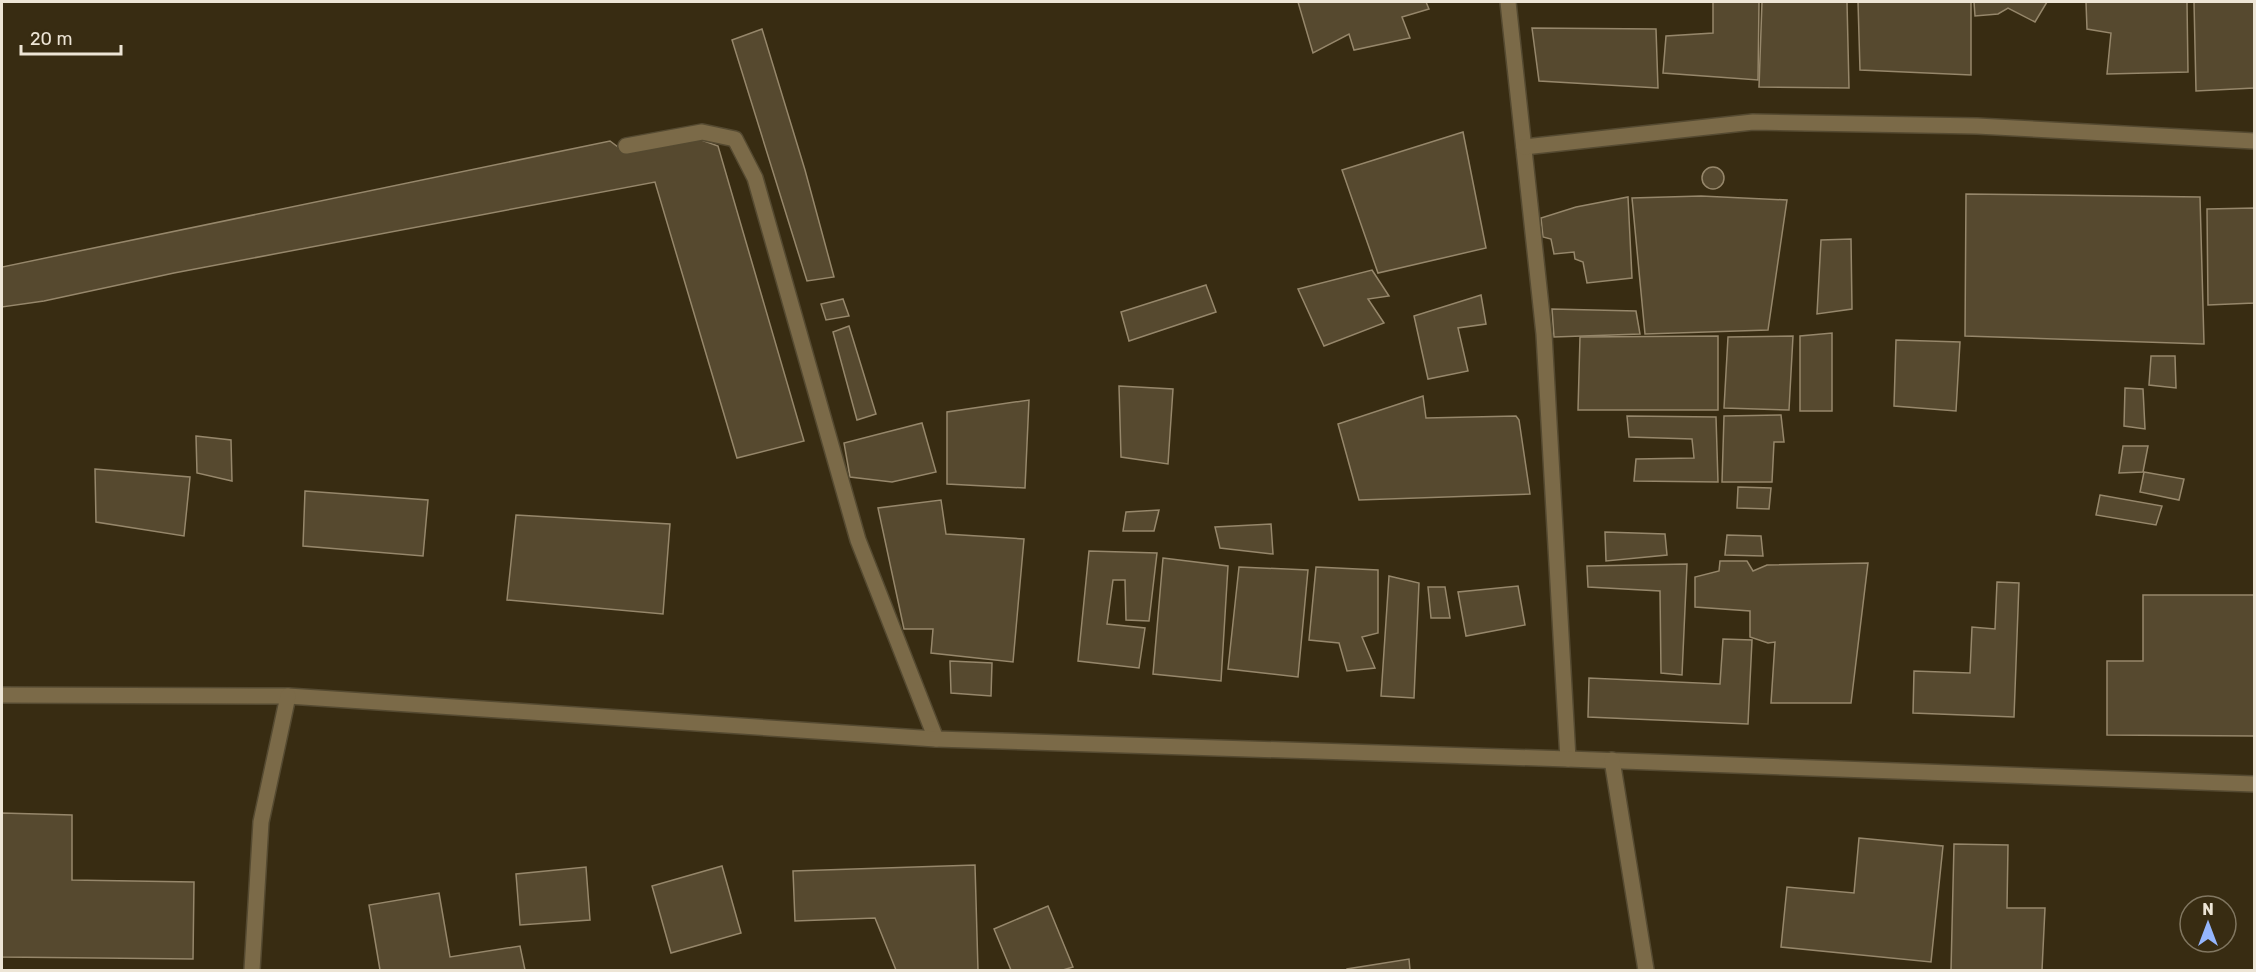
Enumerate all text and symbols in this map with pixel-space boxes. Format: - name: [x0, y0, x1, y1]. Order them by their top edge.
- scale bar: [21, 18, 122, 56]
- text: 20 m: [30, 28, 72, 50]
- north arrow: [2178, 894, 2238, 954]
- text: N: [2202, 900, 2214, 919]

